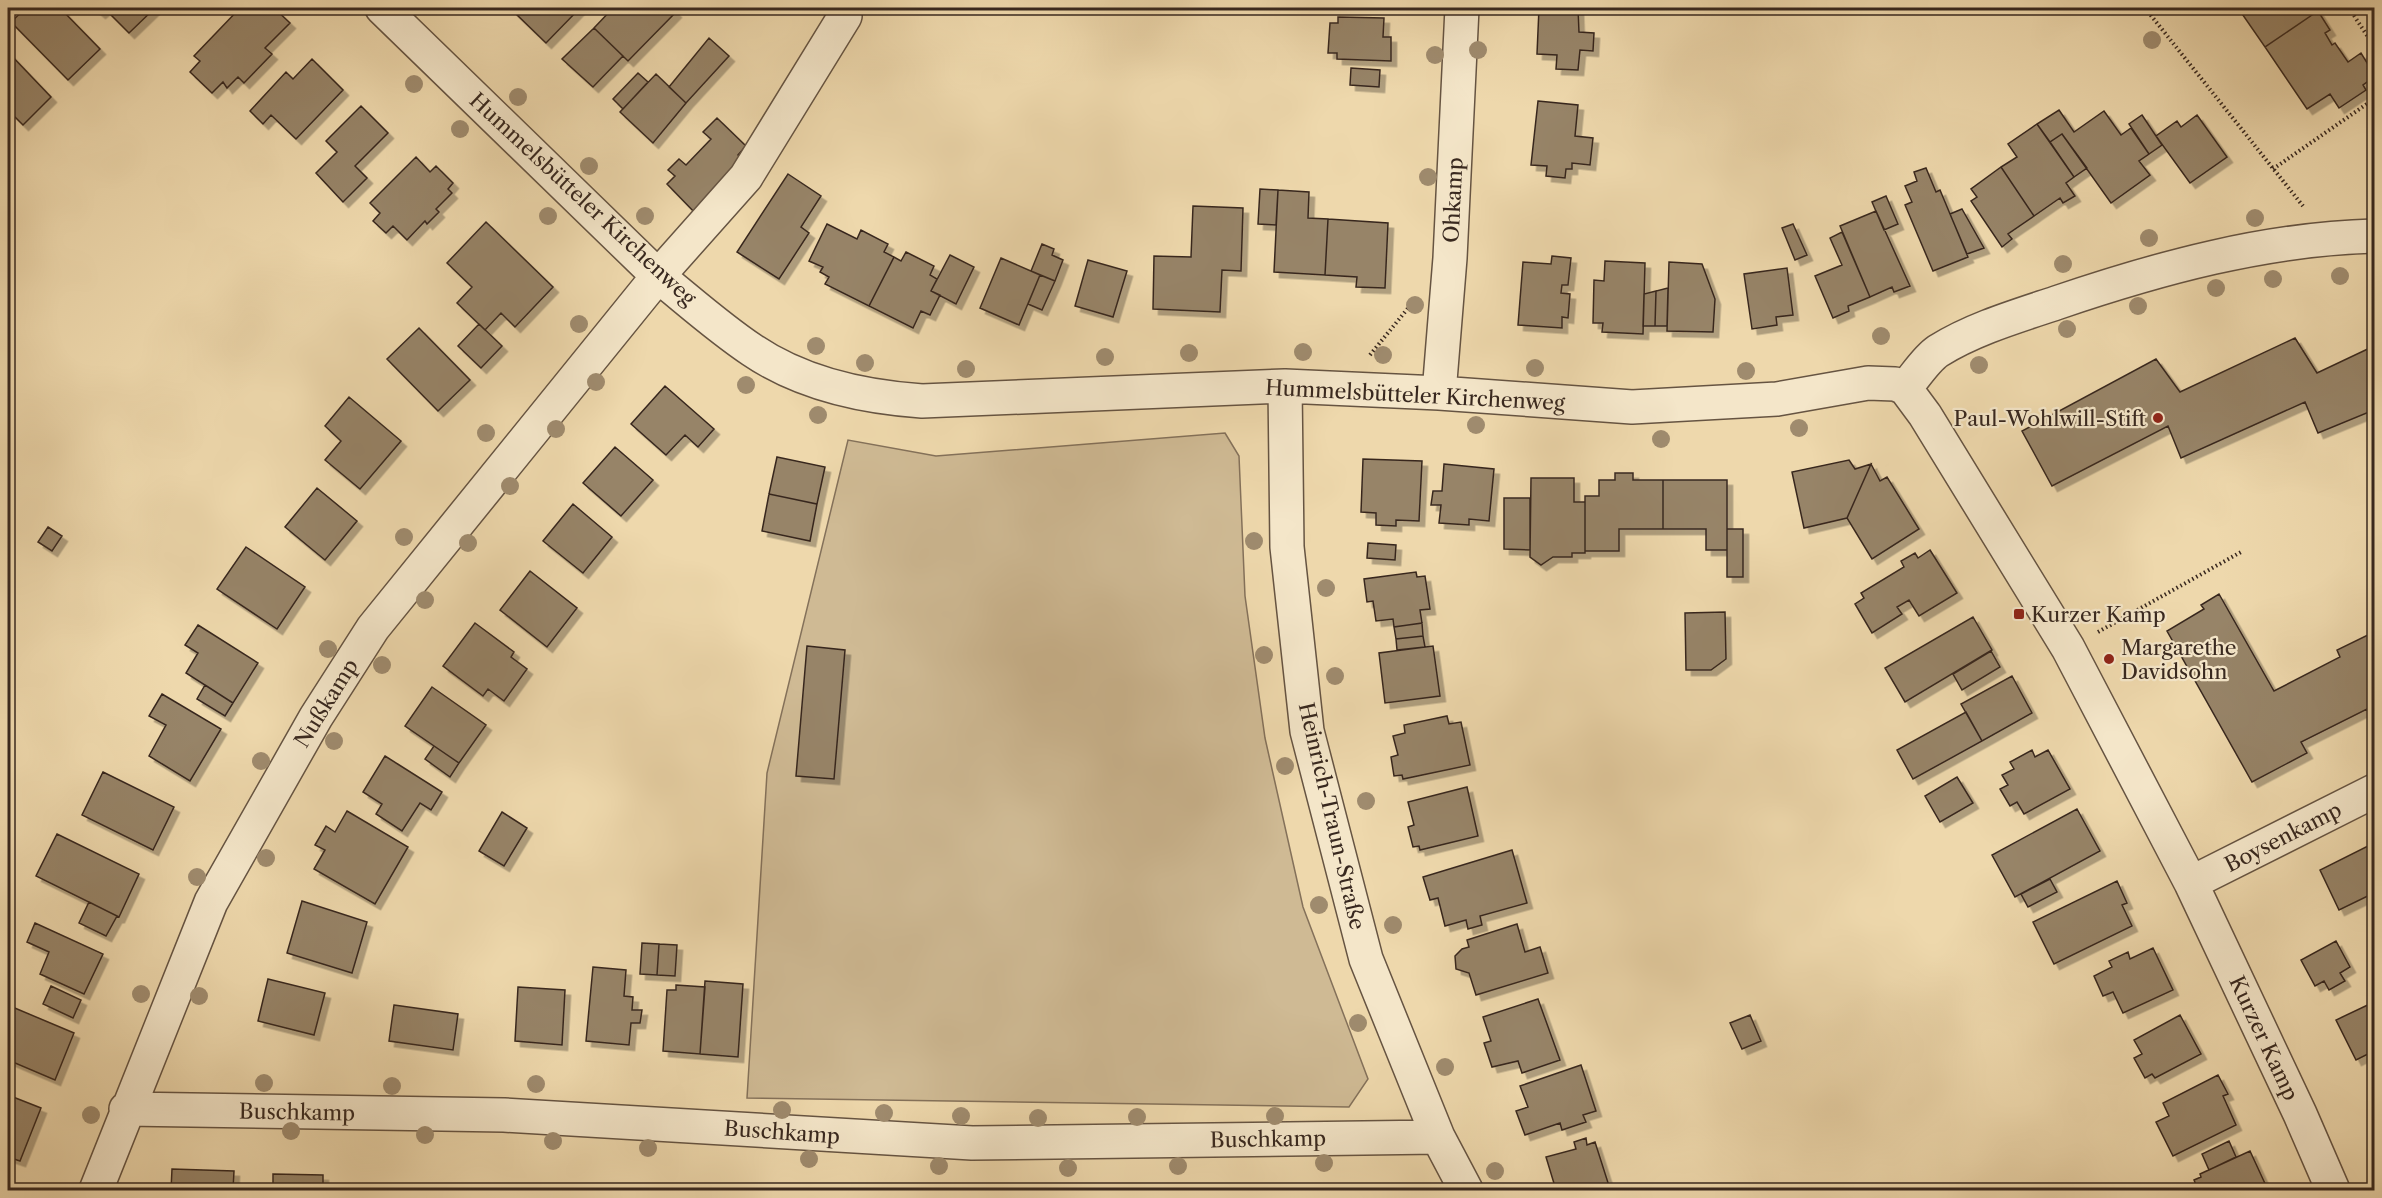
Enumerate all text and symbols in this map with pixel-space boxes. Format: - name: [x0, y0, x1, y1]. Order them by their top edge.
- street label: Hummelsbütteler Kirchenweg: [465, 87, 702, 311]
- street label: Ohkamp: [1438, 157, 1468, 243]
- street label: Hummelsbütteler Kirchenweg: [1264, 375, 1566, 415]
- place label: Paul-Wohlwill-Stift: [1954, 406, 2146, 431]
- marker: Paul-Wohlwill-Stift: [2151, 411, 2165, 425]
- place label: Kurzer Kamp: [2031, 602, 2166, 627]
- marker: Kurzer Kamp: [2012, 607, 2026, 621]
- place label: Margarethe Davidsohn: [2121, 635, 2237, 684]
- marker: Margarethe Davidsohn: [2102, 652, 2116, 666]
- street label: Nußkamp: [289, 654, 363, 752]
- street label: Heinrich-Traun-Straße: [1294, 700, 1370, 932]
- street label: Boysenkamp: [2220, 797, 2346, 877]
- street label: Kurzer Kamp: [2224, 972, 2304, 1104]
- street label: Buschkamp: [239, 1098, 355, 1126]
- street label: Buschkamp: [723, 1115, 841, 1149]
- street label: Buschkamp: [1210, 1125, 1326, 1153]

